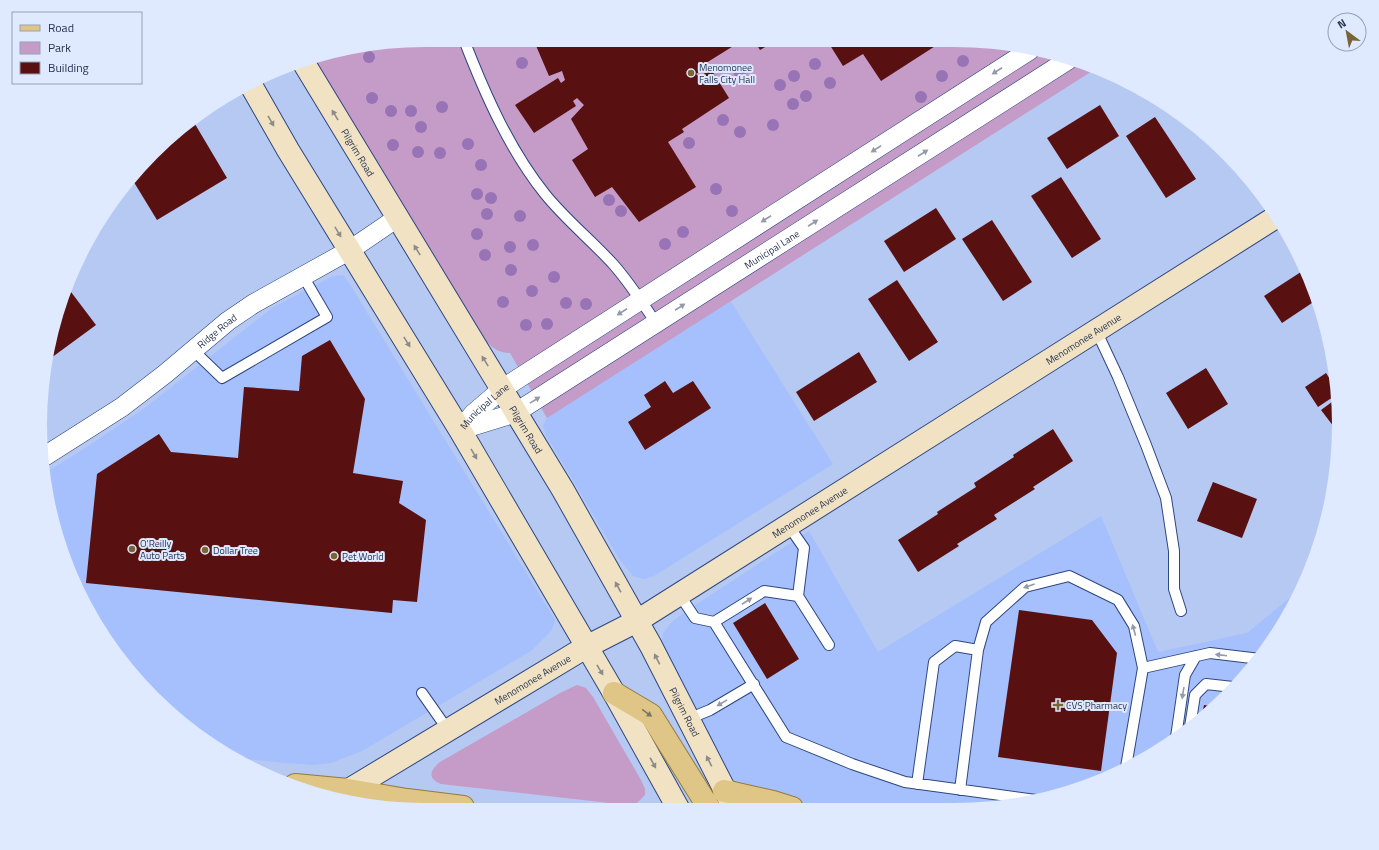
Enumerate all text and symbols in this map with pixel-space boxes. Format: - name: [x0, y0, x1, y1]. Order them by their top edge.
- legend: [12, 12, 142, 84]
- north arrow: [1327, 12, 1367, 52]
- text: N: [1334, 15, 1349, 32]
- text: Road: [48, 18, 74, 37]
- text: Park: [48, 38, 71, 57]
- text: Building: [48, 58, 89, 77]
- place label: Menomonee Falls City Hall: [699, 60, 755, 87]
- one-way arrow: [992, 67, 1002, 75]
- marker: Menomonee Falls City Hall: [686, 68, 696, 78]
- one-way arrow: [331, 110, 339, 120]
- one-way arrow: [268, 115, 275, 127]
- street label: Pilgrim Road: [337, 126, 378, 179]
- one-way arrow: [871, 145, 881, 153]
- one-way arrow: [917, 149, 929, 156]
- one-way arrow: [761, 216, 772, 223]
- one-way arrow: [807, 219, 819, 226]
- one-way arrow: [335, 226, 342, 238]
- street label: Municipal Lane: [741, 226, 802, 273]
- one-way arrow: [413, 245, 421, 255]
- one-way arrow: [674, 304, 686, 311]
- one-way arrow: [616, 309, 628, 316]
- street label: Ridge Road: [194, 310, 240, 352]
- street label: Menomonee Avenue: [1043, 310, 1124, 369]
- one-way arrow: [403, 337, 411, 347]
- one-way arrow: [481, 356, 489, 366]
- street label: Municipal Lane: [456, 379, 512, 433]
- one-way arrow: [530, 396, 540, 404]
- street label: Pilgrim Road: [505, 403, 546, 456]
- one-way arrow: [471, 448, 478, 460]
- street label: Menomonee Avenue: [769, 483, 850, 542]
- place label: O'Reilly Auto Parts: [140, 536, 185, 563]
- place label: Dollar Tree: [213, 543, 258, 558]
- marker: O'Reilly Auto Parts: [127, 544, 137, 554]
- marker: Dollar Tree: [200, 545, 210, 555]
- place label: Pet World: [342, 549, 384, 564]
- marker: Pet World: [329, 551, 339, 561]
- one-way arrow: [615, 581, 621, 593]
- one-way arrow: [1023, 583, 1035, 589]
- one-way arrow: [742, 597, 752, 605]
- one-way arrow: [1131, 624, 1137, 637]
- street label: Menomonee Avenue: [492, 651, 574, 709]
- one-way arrow: [1215, 651, 1227, 658]
- one-way arrow: [654, 654, 661, 665]
- one-way arrow: [596, 665, 604, 675]
- street label: Pilgrim Road: [665, 685, 703, 739]
- one-way arrow: [1180, 687, 1186, 699]
- place label: CVS Pharmacy: [1066, 698, 1127, 713]
- one-way arrow: [716, 700, 728, 707]
- marker: CVS Pharmacy: [1053, 700, 1063, 710]
- one-way arrow: [641, 709, 652, 717]
- one-way arrow: [706, 756, 712, 767]
- one-way arrow: [650, 757, 656, 769]

